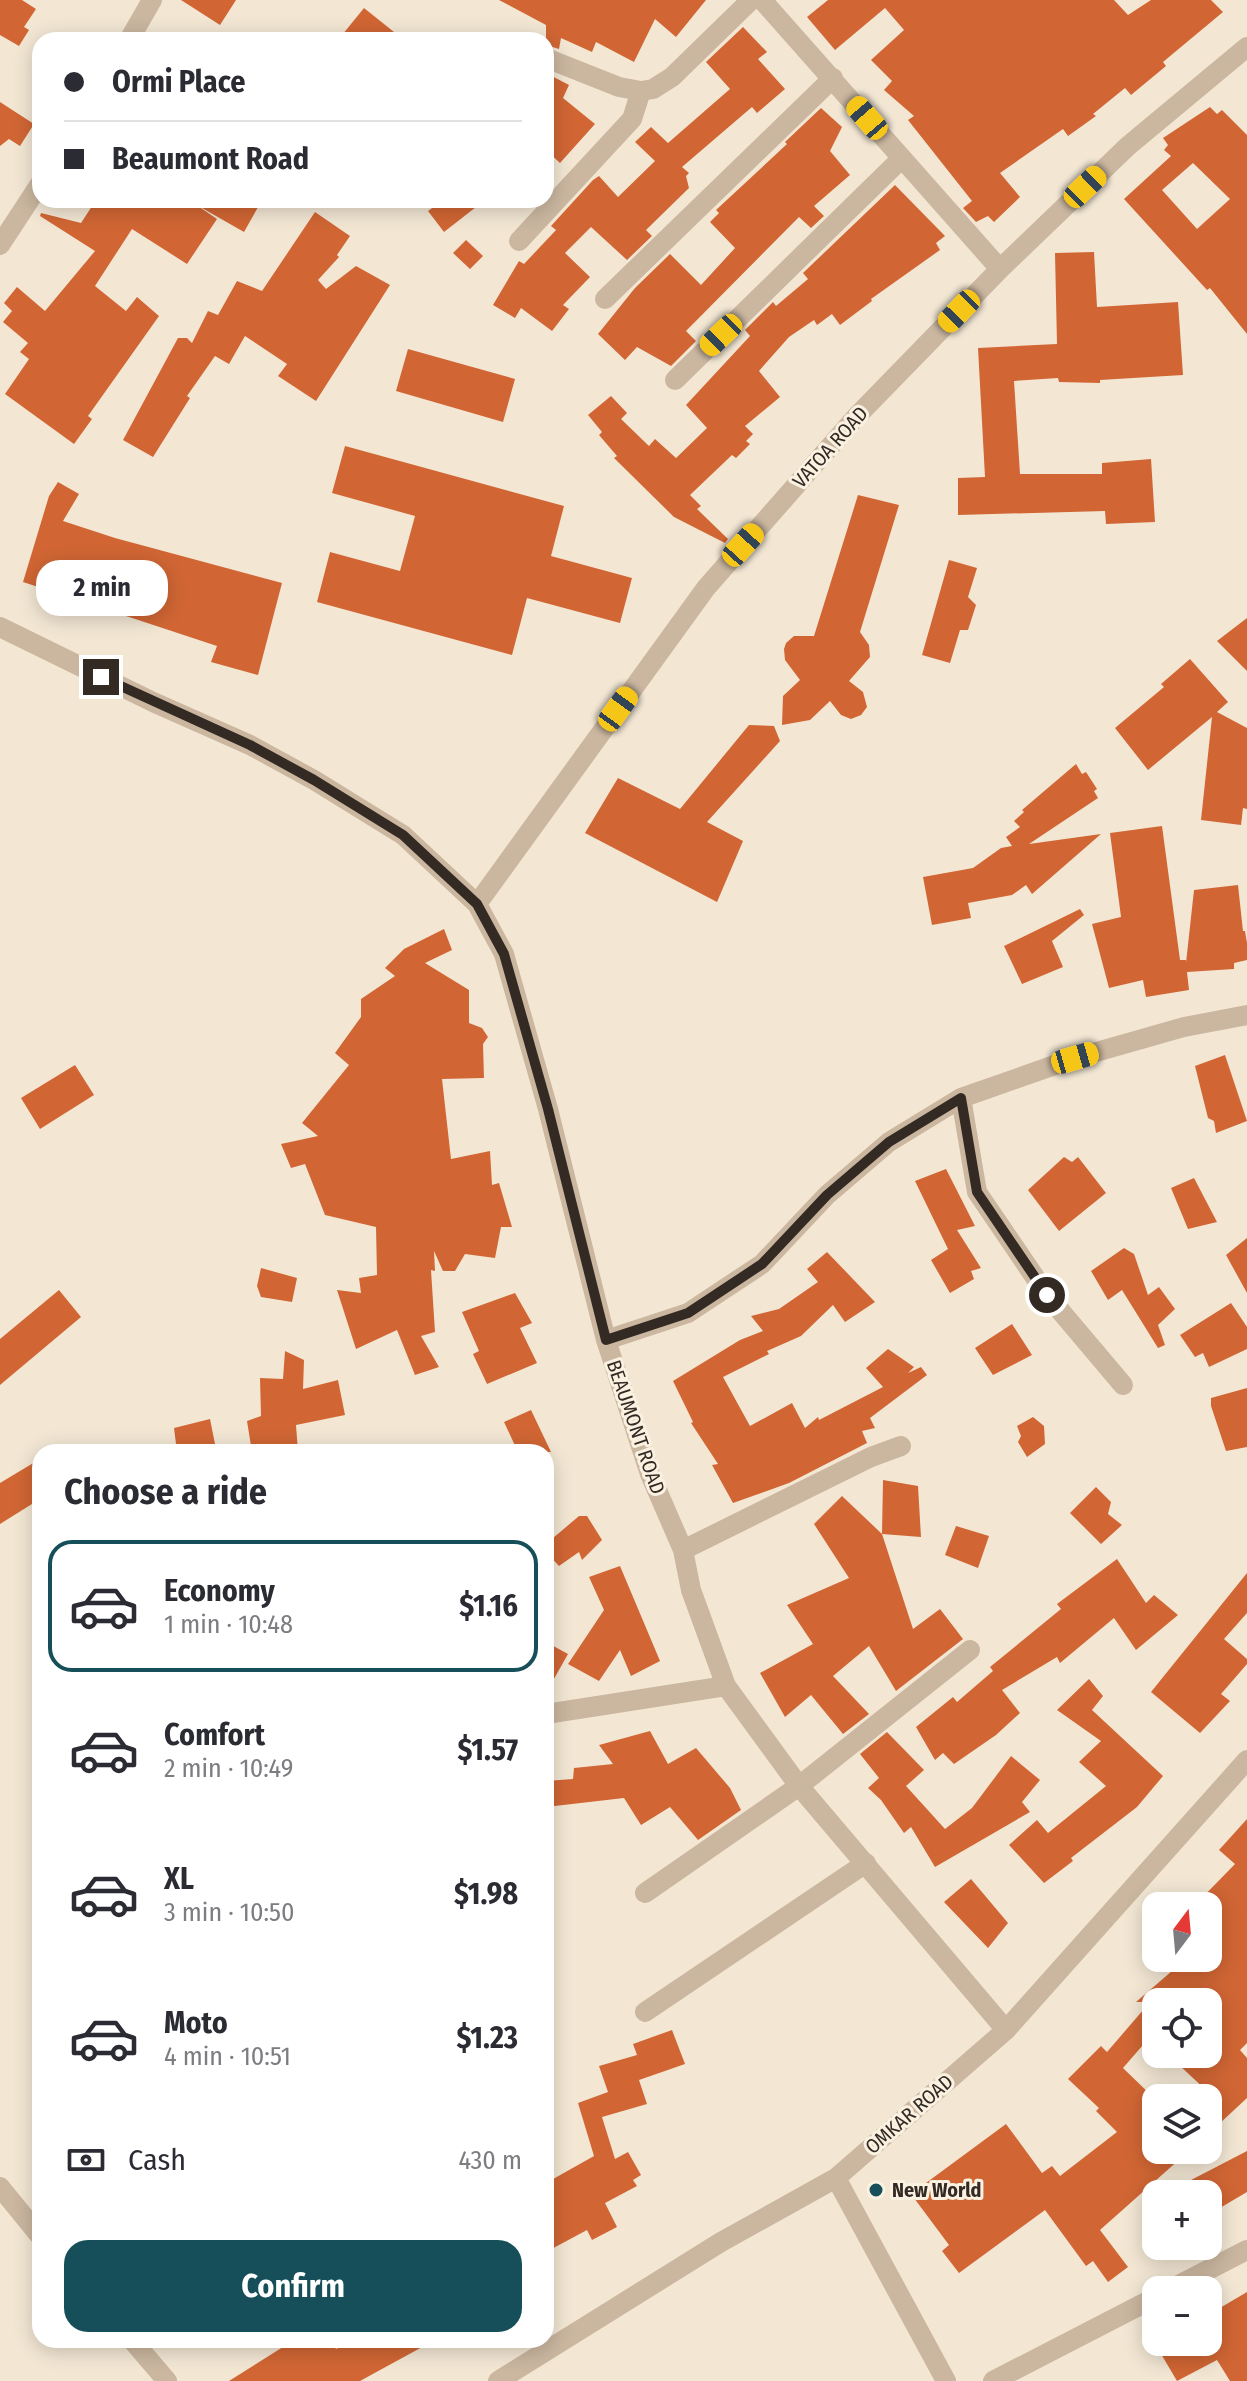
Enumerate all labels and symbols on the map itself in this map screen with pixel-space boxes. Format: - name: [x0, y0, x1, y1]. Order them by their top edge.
- car: [842, 92, 892, 144]
- car: [1059, 162, 1111, 212]
- car: [934, 285, 984, 337]
- car: [695, 310, 747, 360]
- street label: VATOA ROAD: [787, 402, 873, 492]
- car: [718, 519, 768, 571]
- callout: 2 min: [35, 561, 167, 617]
- route end: [83, 659, 119, 695]
- car: [594, 683, 642, 735]
- car: [1049, 1040, 1101, 1076]
- route start: [1029, 1277, 1065, 1313]
- street label: BEAUMONT ROAD: [602, 1357, 670, 1497]
- north arrow: [1142, 1892, 1222, 1972]
- street label: OMKAR ROAD: [860, 2069, 958, 2159]
- place label: New World: [892, 2178, 982, 2202]
- marker: New World: [867, 2181, 885, 2199]

